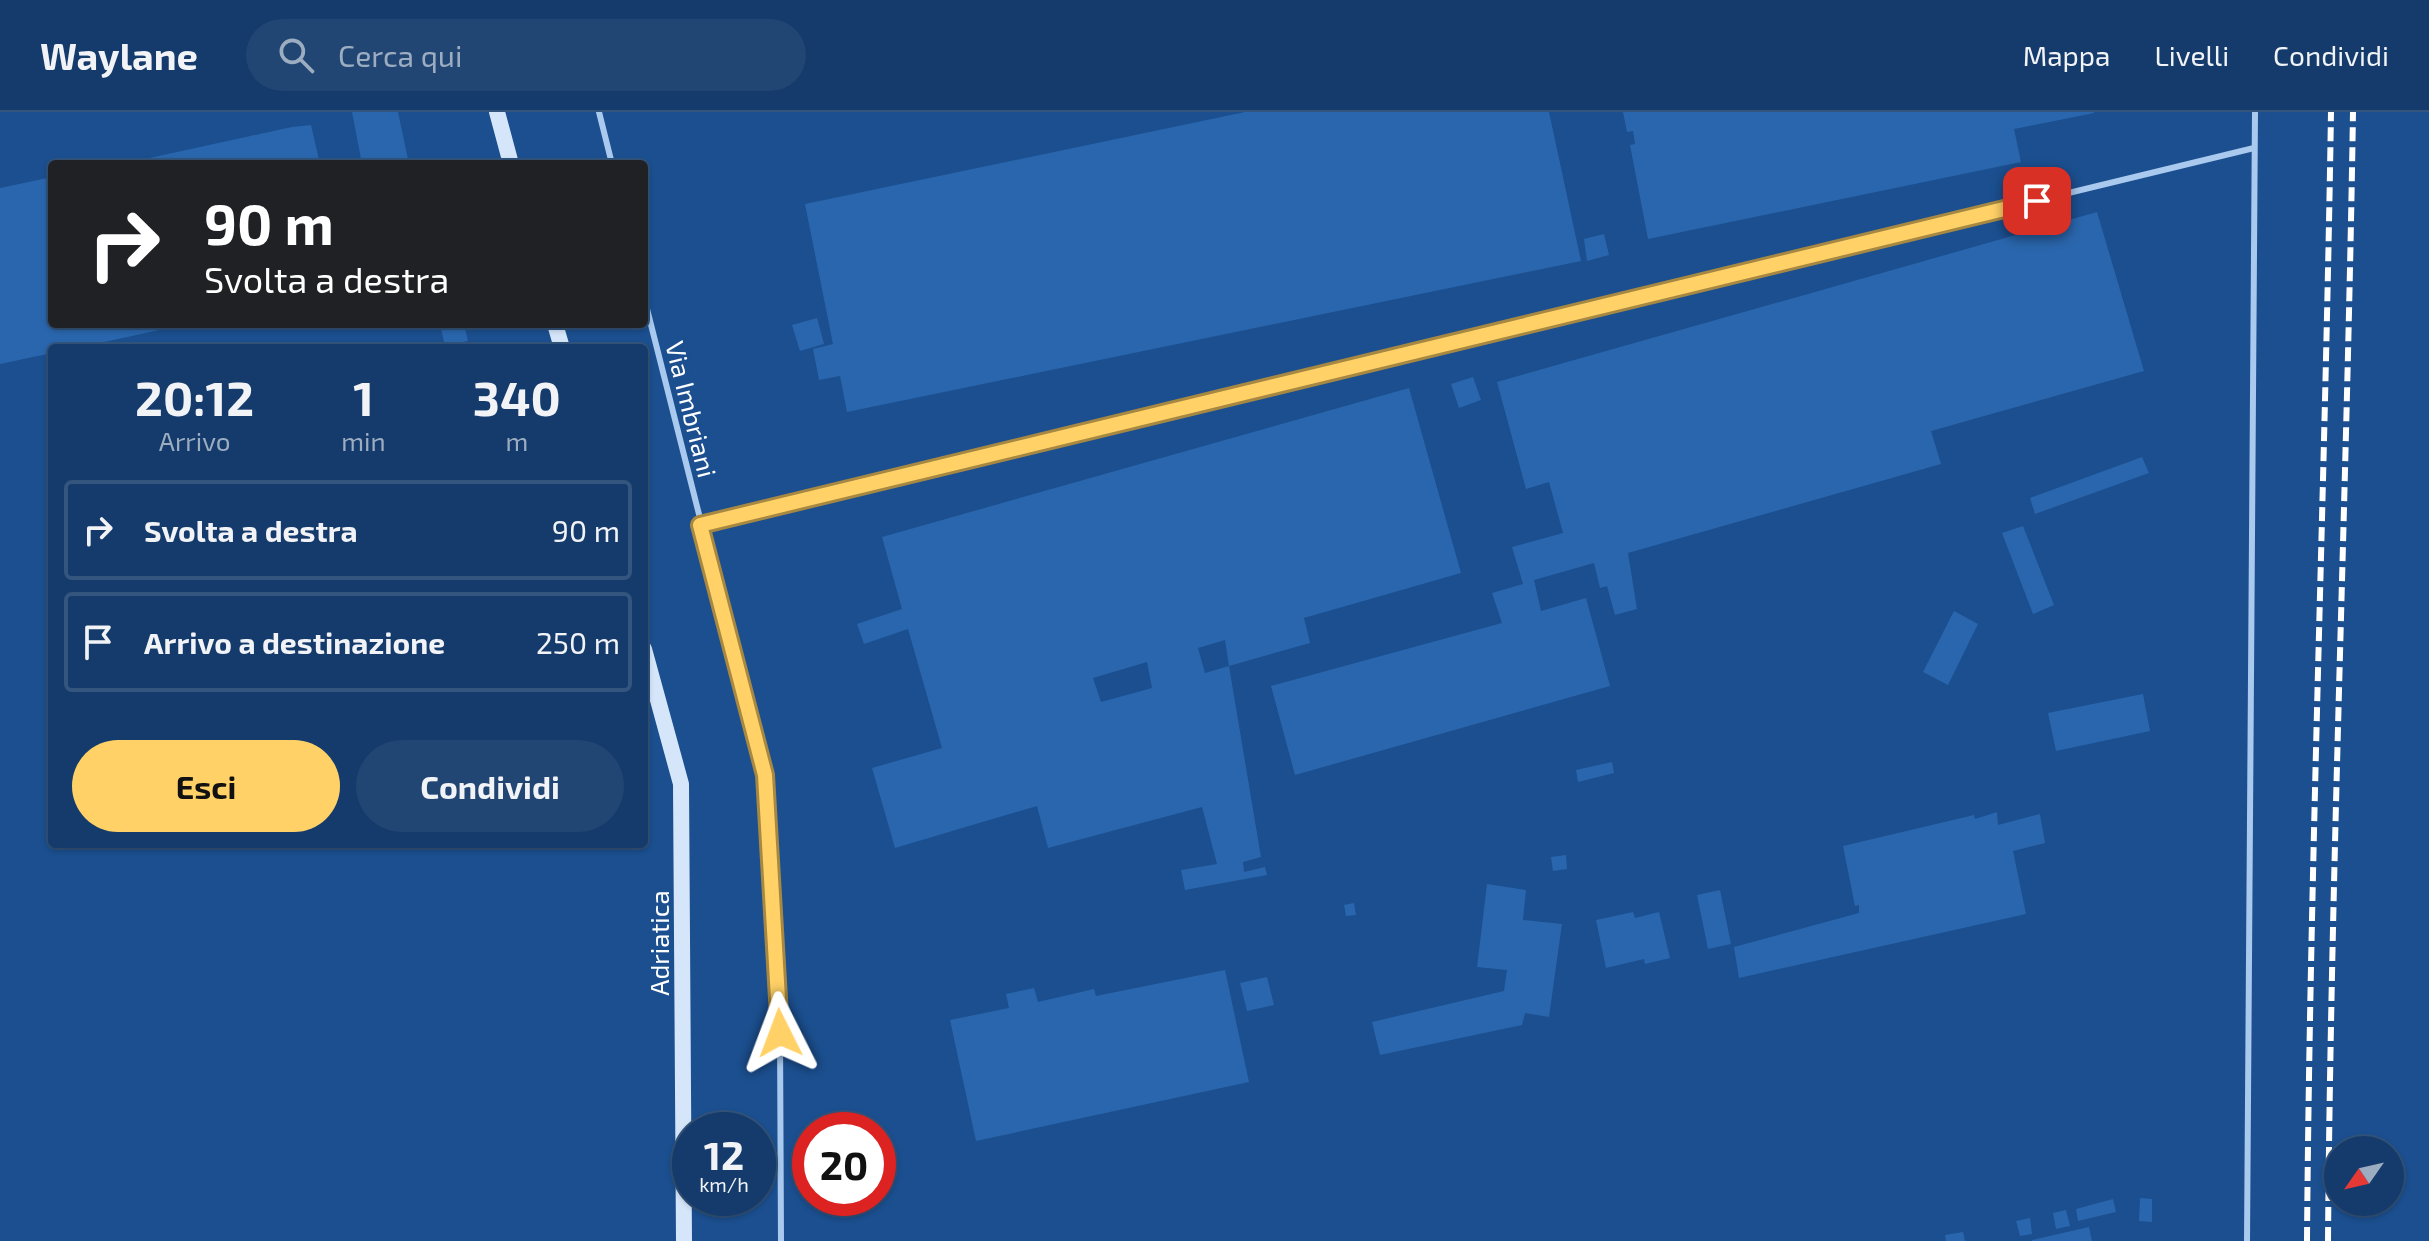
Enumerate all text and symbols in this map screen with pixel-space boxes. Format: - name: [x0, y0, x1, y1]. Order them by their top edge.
- search box: [246, 19, 806, 91]
- text: Waylane: [40, 32, 198, 78]
- icon: search: [274, 33, 318, 77]
- text: Cerca qui: [338, 37, 462, 73]
- text: Mappa: [2023, 38, 2110, 72]
- text: Livelli: [2154, 38, 2229, 72]
- text: Condividi: [2273, 38, 2389, 72]
- pin: [2003, 167, 2071, 235]
- icon: arrive: [2015, 179, 2059, 223]
- text: 90 m: [204, 189, 334, 256]
- icon: right: [72, 192, 176, 296]
- text: Svolta a destra: [204, 257, 449, 300]
- street label: Via Imbriani: [660, 338, 724, 480]
- text: 20:12: [135, 368, 254, 426]
- text: 1: [353, 368, 374, 426]
- text: 340: [473, 368, 561, 426]
- text: Arrivo: [159, 425, 231, 456]
- text: min: [341, 425, 386, 456]
- text: m: [505, 425, 528, 456]
- icon: right: [76, 508, 120, 552]
- text: Svolta a destra: [144, 512, 358, 548]
- text: 90 m: [552, 512, 620, 548]
- icon: arrive: [76, 620, 120, 664]
- text: Arrivo a destinazione: [144, 624, 445, 660]
- text: 250 m: [536, 624, 620, 660]
- button: Esci: [72, 740, 340, 832]
- button: Condividi: [356, 740, 624, 832]
- street label: Adriatica: [643, 890, 674, 996]
- position arrow: [738, 991, 822, 1075]
- speed limit sign: 20: [792, 1112, 896, 1216]
- text: 12: [704, 1130, 744, 1178]
- north arrow: [2324, 1136, 2404, 1216]
- map controls: [2324, 1136, 2404, 1216]
- text: km/h: [699, 1172, 749, 1196]

